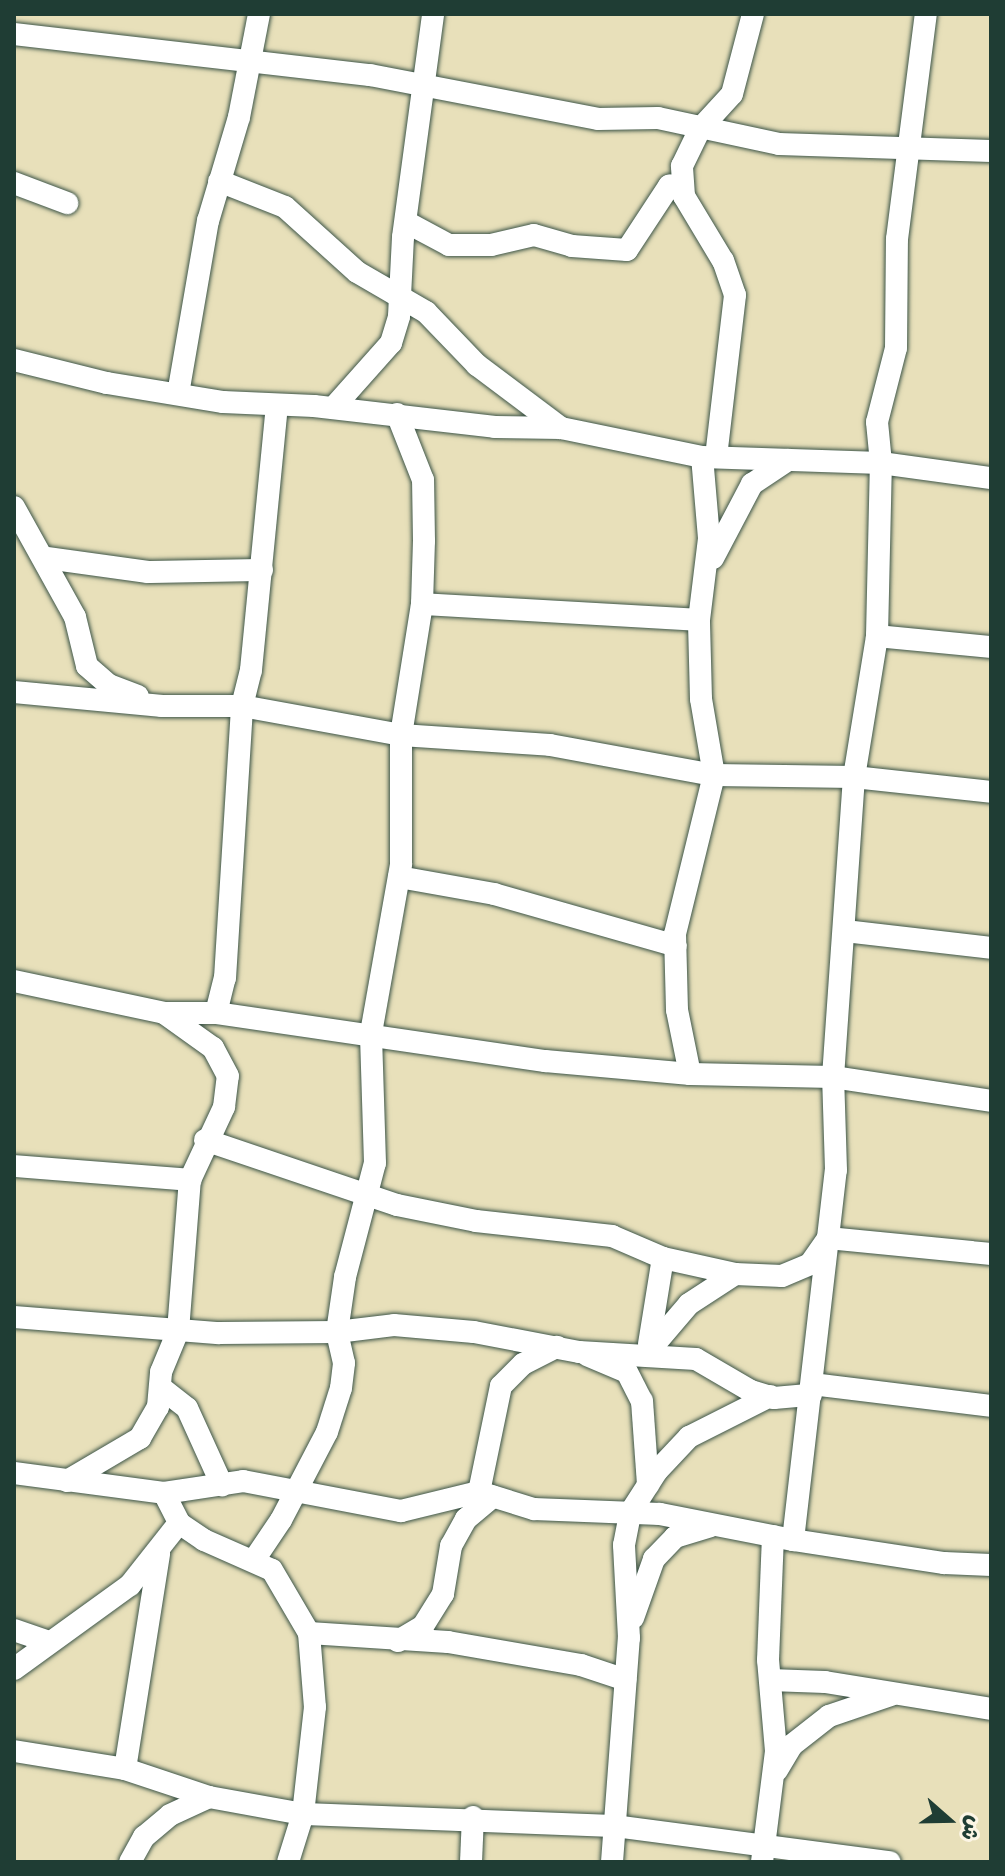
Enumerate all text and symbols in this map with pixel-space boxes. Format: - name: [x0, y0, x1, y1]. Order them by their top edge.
- north arrow: [909, 1780, 989, 1860]
- text: ش: [955, 1812, 988, 1844]

